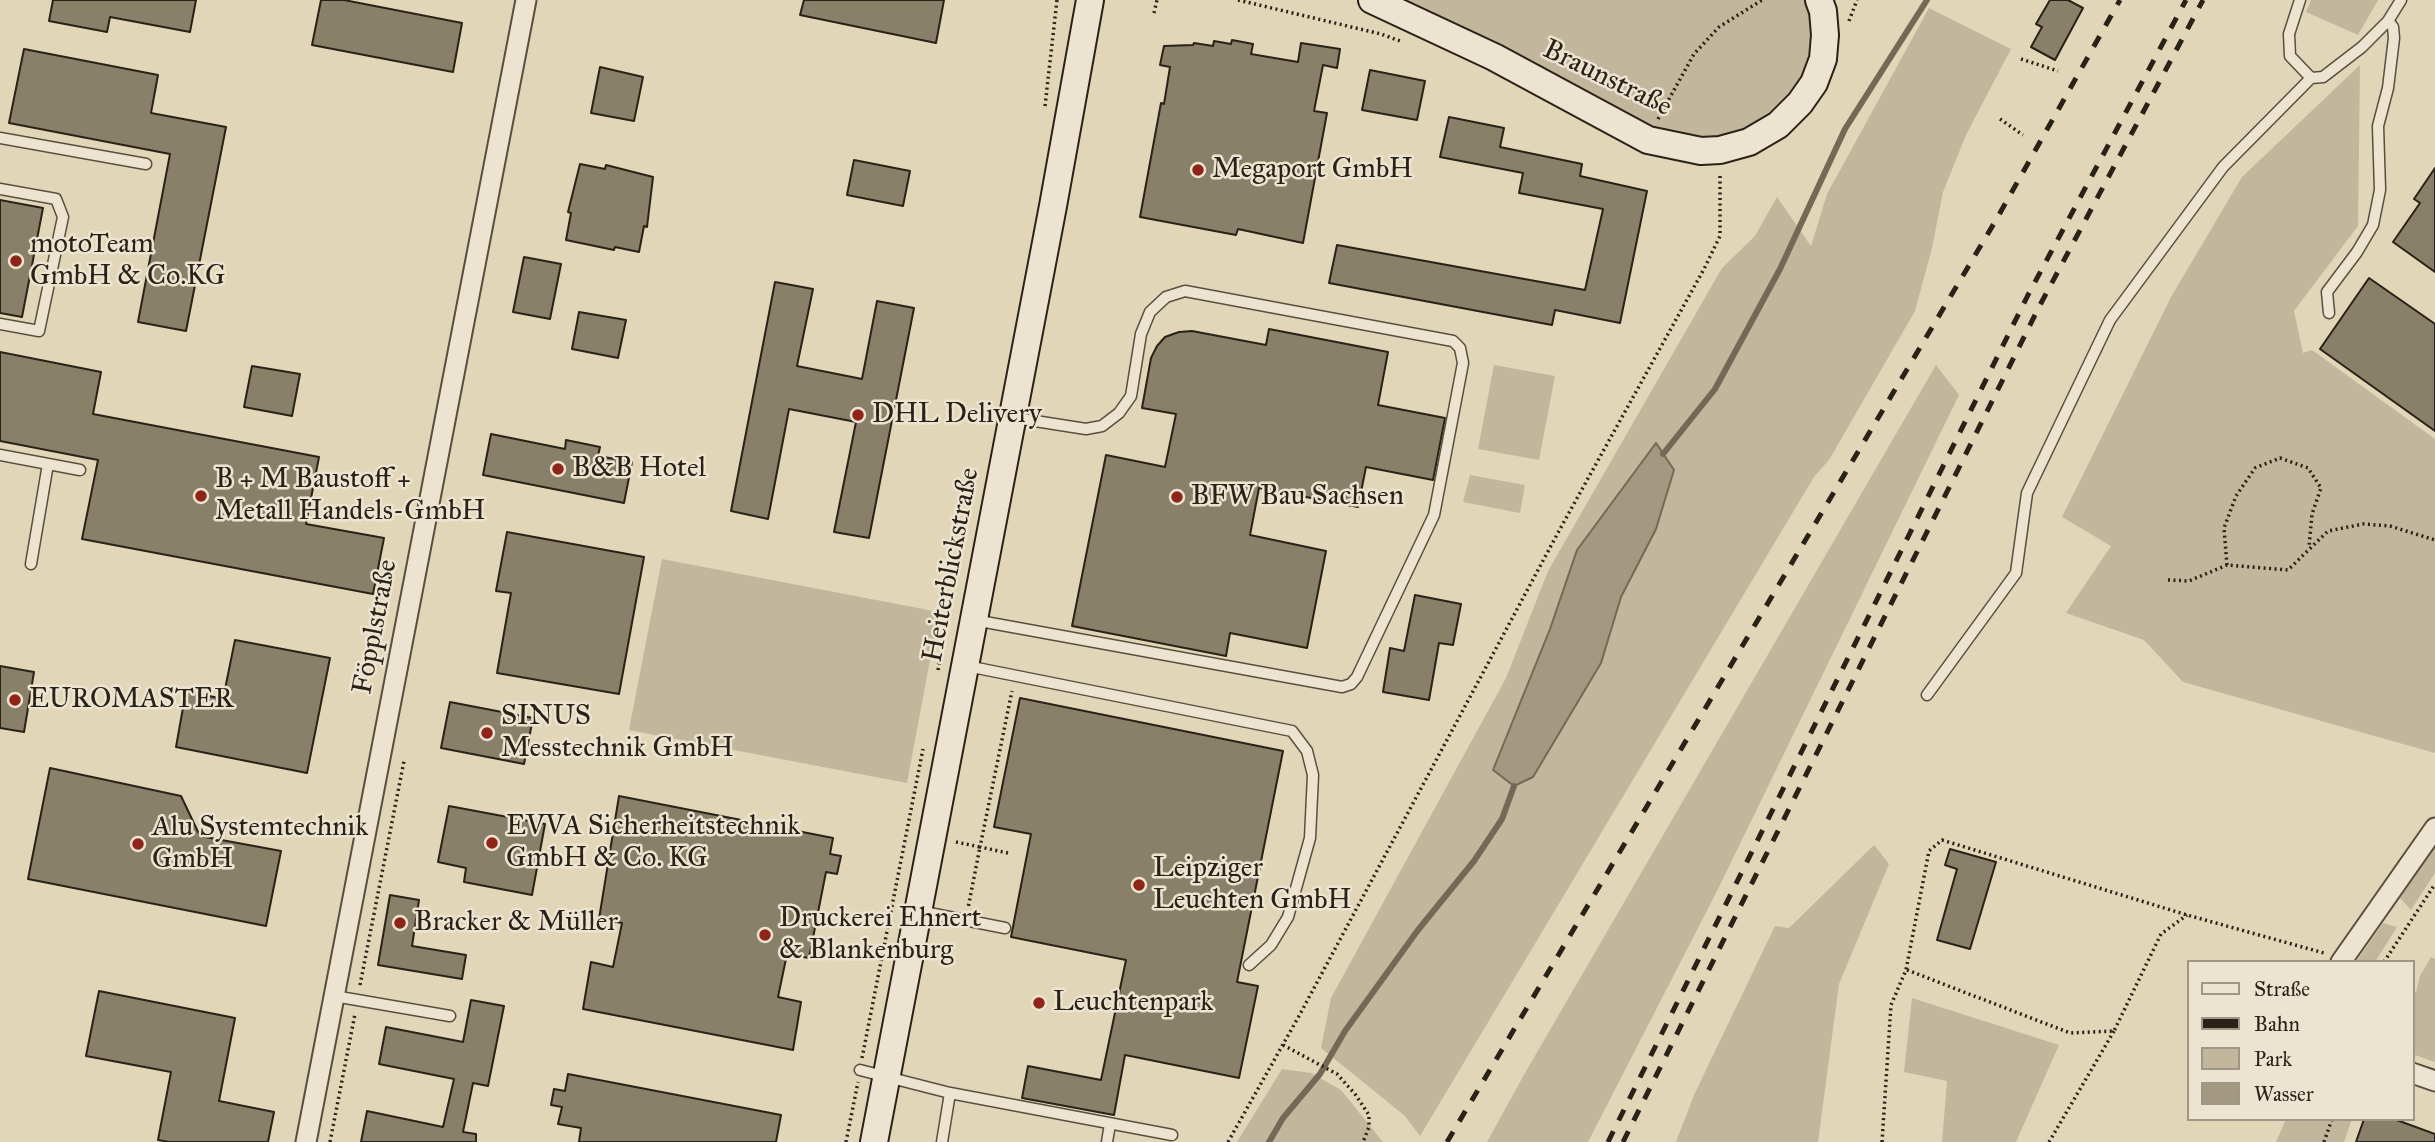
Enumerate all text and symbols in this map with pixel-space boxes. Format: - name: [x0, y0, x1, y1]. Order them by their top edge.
- street label: Braunstraße: [1537, 33, 1677, 125]
- place label: Megaport GmbH: [1212, 153, 1413, 187]
- marker: Megaport GmbH: [1190, 162, 1206, 178]
- place label: motoTeam GmbH & Co.KG: [30, 228, 226, 294]
- marker: motoTeam GmbH & Co.KG: [8, 253, 24, 269]
- place label: DHL Delivery: [872, 398, 1042, 432]
- marker: DHL Delivery: [850, 407, 866, 423]
- place label: B&B Hotel: [572, 452, 706, 486]
- marker: B&B Hotel: [550, 461, 566, 477]
- place label: B + M Baustoff + Metall Handels-GmbH: [215, 463, 486, 529]
- street label: Heiterblickstraße: [917, 465, 987, 665]
- place label: BFW Bau Sachsen: [1191, 480, 1404, 514]
- marker: B + M Baustoff + Metall Handels-GmbH: [193, 488, 209, 504]
- marker: BFW Bau Sachsen: [1169, 489, 1185, 505]
- street label: Föpplstraße: [346, 557, 406, 697]
- place label: EUROMASTER: [29, 683, 234, 717]
- marker: EUROMASTER: [7, 692, 23, 708]
- place label: SINUS Messtechnik GmbH: [501, 700, 734, 766]
- marker: SINUS Messtechnik GmbH: [479, 725, 495, 741]
- place label: EVVA Sicherheitstechnik GmbH & Co. KG: [506, 810, 800, 876]
- place label: Alu Systemtechnik GmbH: [152, 811, 368, 877]
- marker: EVVA Sicherheitstechnik GmbH & Co. KG: [484, 835, 500, 851]
- marker: Alu Systemtechnik GmbH: [130, 836, 146, 852]
- place label: Leipziger Leuchten GmbH: [1153, 852, 1351, 918]
- marker: Leipziger Leuchten GmbH: [1131, 877, 1147, 893]
- place label: Druckerei Ehnert & Blankenburg: [779, 902, 981, 968]
- place label: Bracker & Müller: [414, 906, 618, 940]
- marker: Bracker & Müller: [392, 915, 408, 931]
- marker: Druckerei Ehnert & Blankenburg: [757, 927, 773, 943]
- legend: [2186, 960, 2414, 1121]
- text: Straße: [2254, 976, 2310, 1002]
- place label: Leuchtenpark: [1053, 986, 1213, 1020]
- marker: Leuchtenpark: [1031, 995, 1047, 1011]
- text: Bahn: [2254, 1011, 2300, 1037]
- text: Park: [2254, 1046, 2292, 1072]
- text: Wasser: [2254, 1081, 2314, 1107]

